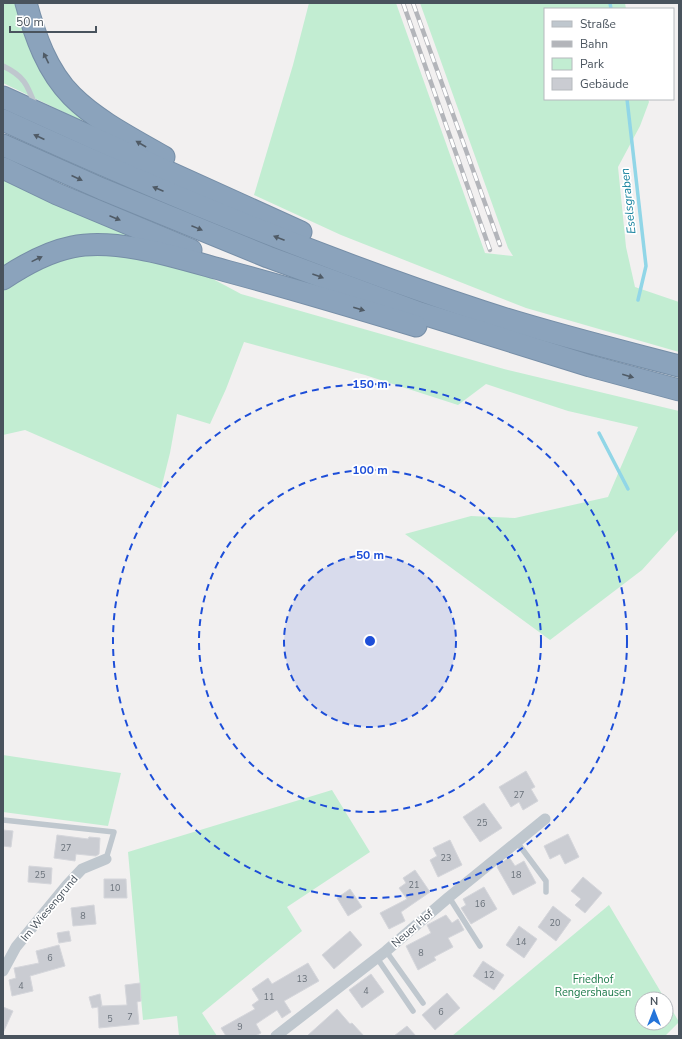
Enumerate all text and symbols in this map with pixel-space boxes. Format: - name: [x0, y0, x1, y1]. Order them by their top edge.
- scale bar: [10, 8, 96, 34]
- legend: [544, 8, 674, 100]
- text: 50 m: [16, 14, 44, 30]
- text: Straße: [580, 16, 616, 32]
- text: Bahn: [580, 36, 608, 52]
- one-way arrow: [43, 52, 49, 63]
- text: Park: [580, 56, 605, 72]
- text: Gebäude: [580, 76, 629, 92]
- one-way arrow: [34, 134, 45, 140]
- one-way arrow: [135, 140, 147, 147]
- water label: Eselsgraben: [617, 167, 639, 235]
- one-way arrow: [71, 175, 83, 181]
- one-way arrow: [153, 186, 164, 192]
- one-way arrow: [110, 216, 122, 222]
- one-way arrow: [191, 226, 203, 232]
- one-way arrow: [272, 234, 284, 240]
- one-way arrow: [31, 256, 43, 262]
- one-way arrow: [312, 273, 324, 279]
- one-way arrow: [353, 306, 365, 312]
- one-way arrow: [622, 373, 634, 379]
- text: 150 m: [352, 376, 388, 392]
- text: 100 m: [352, 462, 388, 478]
- text: 50 m: [356, 547, 384, 563]
- centre of rings: [363, 634, 377, 648]
- house number: 27: [514, 789, 524, 801]
- house number: 25: [477, 817, 487, 829]
- house number: 27: [61, 842, 71, 854]
- house number: 23: [441, 852, 451, 864]
- house number: 25: [35, 869, 45, 881]
- house number: 18: [511, 869, 521, 881]
- street label: Im Wiesengrund: [17, 872, 82, 945]
- house number: 21: [409, 879, 419, 891]
- house number: 10: [110, 882, 120, 894]
- house number: 16: [475, 898, 485, 910]
- street label: Neuer Hof: [388, 906, 437, 951]
- house number: 8: [80, 910, 86, 922]
- house number: 20: [550, 917, 560, 929]
- house number: 14: [516, 936, 527, 948]
- house number: 8: [418, 947, 424, 959]
- house number: 6: [47, 952, 53, 964]
- house number: 12: [484, 969, 494, 981]
- park label: Friedhof Rengershausen: [555, 972, 631, 1000]
- house number: 13: [297, 973, 307, 985]
- house number: 4: [18, 980, 24, 992]
- house number: 4: [363, 985, 369, 997]
- house number: 11: [264, 991, 274, 1003]
- north arrow: [634, 991, 674, 1031]
- text: N: [650, 994, 658, 1009]
- house number: 6: [438, 1006, 444, 1018]
- house number: 7: [127, 1011, 133, 1023]
- house number: 5: [107, 1013, 113, 1025]
- house number: 9: [237, 1021, 243, 1033]

